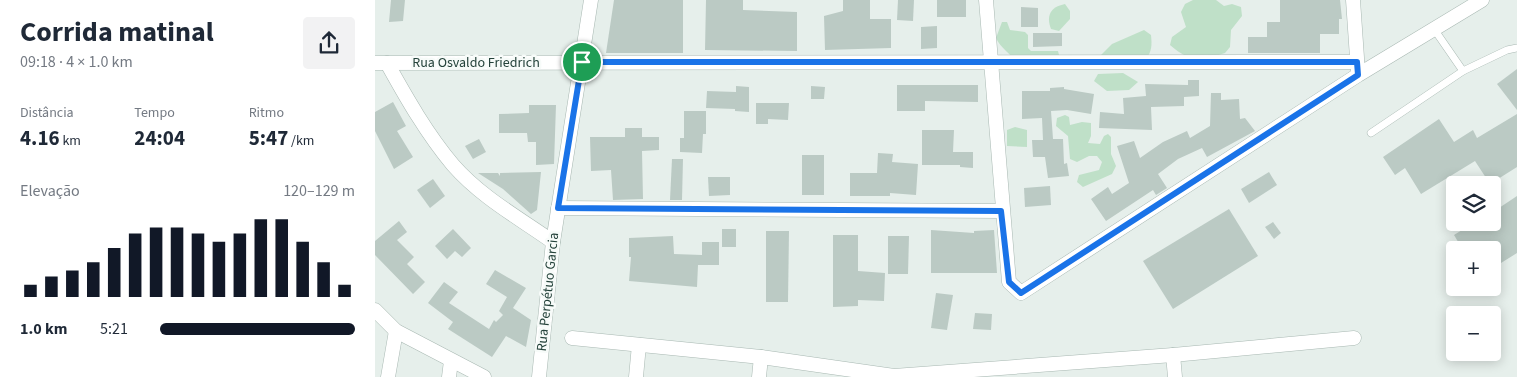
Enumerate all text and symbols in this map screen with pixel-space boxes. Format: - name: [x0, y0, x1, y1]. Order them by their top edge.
- text: Corrida matinal: [20, 12, 214, 52]
- button: share: [303, 17, 355, 69]
- pin: [561, 41, 603, 83]
- icon: arrive: [568, 48, 596, 76]
- text: 09:18 · 4 × 1.0 km: [20, 51, 133, 73]
- street label: Rua Osvaldo Friedrich: [412, 53, 540, 73]
- text: Distância: [20, 103, 74, 123]
- text: Tempo: [134, 103, 175, 123]
- text: Ritmo: [249, 103, 284, 123]
- text: 4.16: [20, 123, 60, 153]
- text: 24:04: [134, 123, 185, 153]
- text: 5:47: [249, 123, 288, 153]
- text: km: [60, 131, 81, 151]
- text: /km: [288, 131, 314, 151]
- map controls: [1446, 176, 1501, 361]
- button: layers: [1446, 176, 1501, 231]
- text: Elevação: [20, 180, 80, 202]
- text: 120–129 m: [283, 180, 355, 202]
- street label: Rua Perpétuo Garcia: [532, 232, 564, 352]
- button: +: [1446, 241, 1501, 296]
- button: −: [1446, 306, 1501, 361]
- text: 1.0 km: [20, 318, 67, 340]
- text: 5:21: [100, 318, 128, 340]

